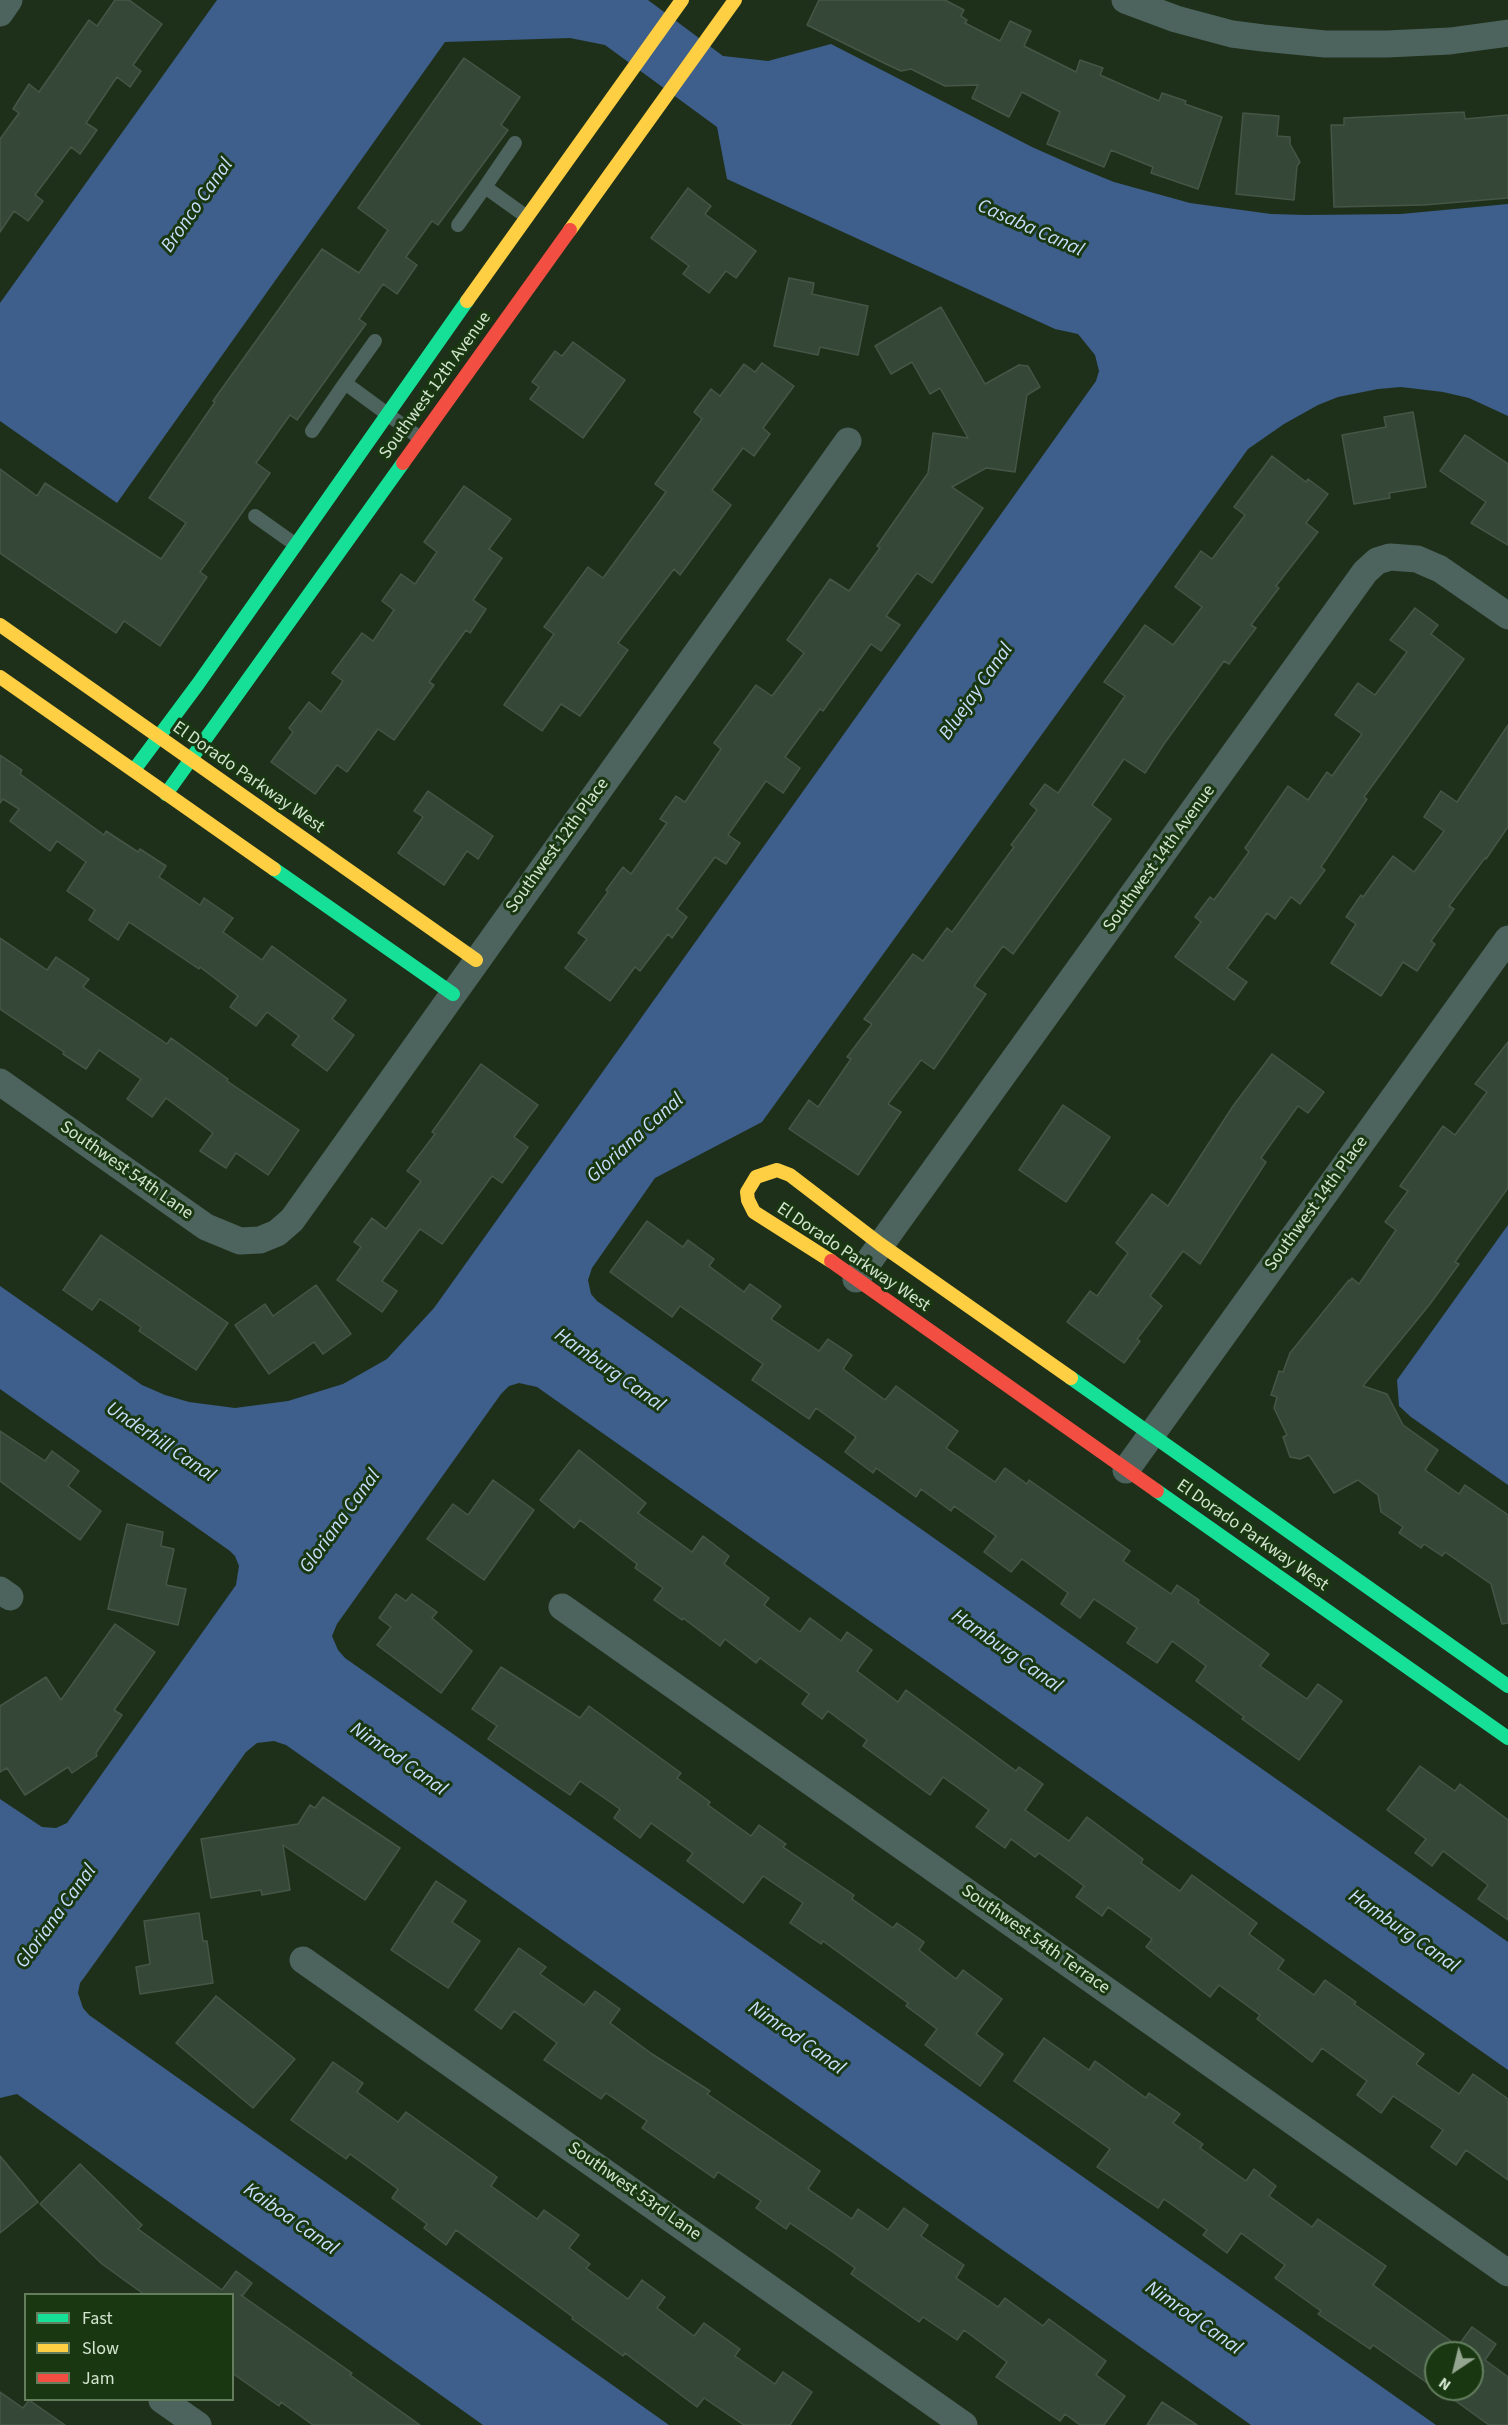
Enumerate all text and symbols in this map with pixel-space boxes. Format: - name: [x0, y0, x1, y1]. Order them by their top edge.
- water label: Bronco Canal: [157, 154, 239, 258]
- water label: Casaba Canal: [973, 195, 1087, 263]
- street label: Southwest 12th Avenue: [375, 308, 497, 464]
- water label: Bluejay Canal: [935, 639, 1019, 745]
- street label: El Dorado Parkway West: [168, 717, 328, 839]
- street label: Southwest 12th Place: [502, 774, 614, 918]
- street label: Southwest 14th Avenue: [1099, 781, 1221, 937]
- water label: Gloriana Canal: [582, 1089, 690, 1189]
- street label: Southwest 54th Lane: [55, 1117, 197, 1225]
- street label: Southwest 14th Place: [1261, 1132, 1373, 1276]
- street label: El Dorado Parkway West: [772, 1199, 934, 1317]
- water label: Hamburg Canal: [549, 1324, 669, 1418]
- water label: Underhill Canal: [101, 1398, 219, 1488]
- water label: Gloriana Canal: [295, 1465, 387, 1579]
- street label: El Dorado Parkway West: [1172, 1475, 1332, 1597]
- water label: Hamburg Canal: [946, 1605, 1066, 1699]
- water label: Nimrod Canal: [345, 1718, 451, 1802]
- water label: Gloriana Canal: [11, 1860, 103, 1974]
- street label: Southwest 54th Terrace: [957, 1881, 1113, 1999]
- water label: Hamburg Canal: [1343, 1885, 1463, 1979]
- water label: Nimrod Canal: [743, 1997, 849, 2081]
- street label: Southwest 53rd Lane: [563, 2138, 705, 2246]
- water label: Kaiboa Canal: [238, 2179, 342, 2261]
- water label: Nimrod Canal: [1140, 2277, 1246, 2361]
- legend: [24, 2293, 234, 2401]
- text: Fast: [82, 2306, 113, 2331]
- text: Slow: [82, 2336, 119, 2361]
- north arrow: [1424, 2341, 1484, 2401]
- text: Jam: [82, 2366, 115, 2391]
- text: N: [1434, 2372, 1455, 2396]

